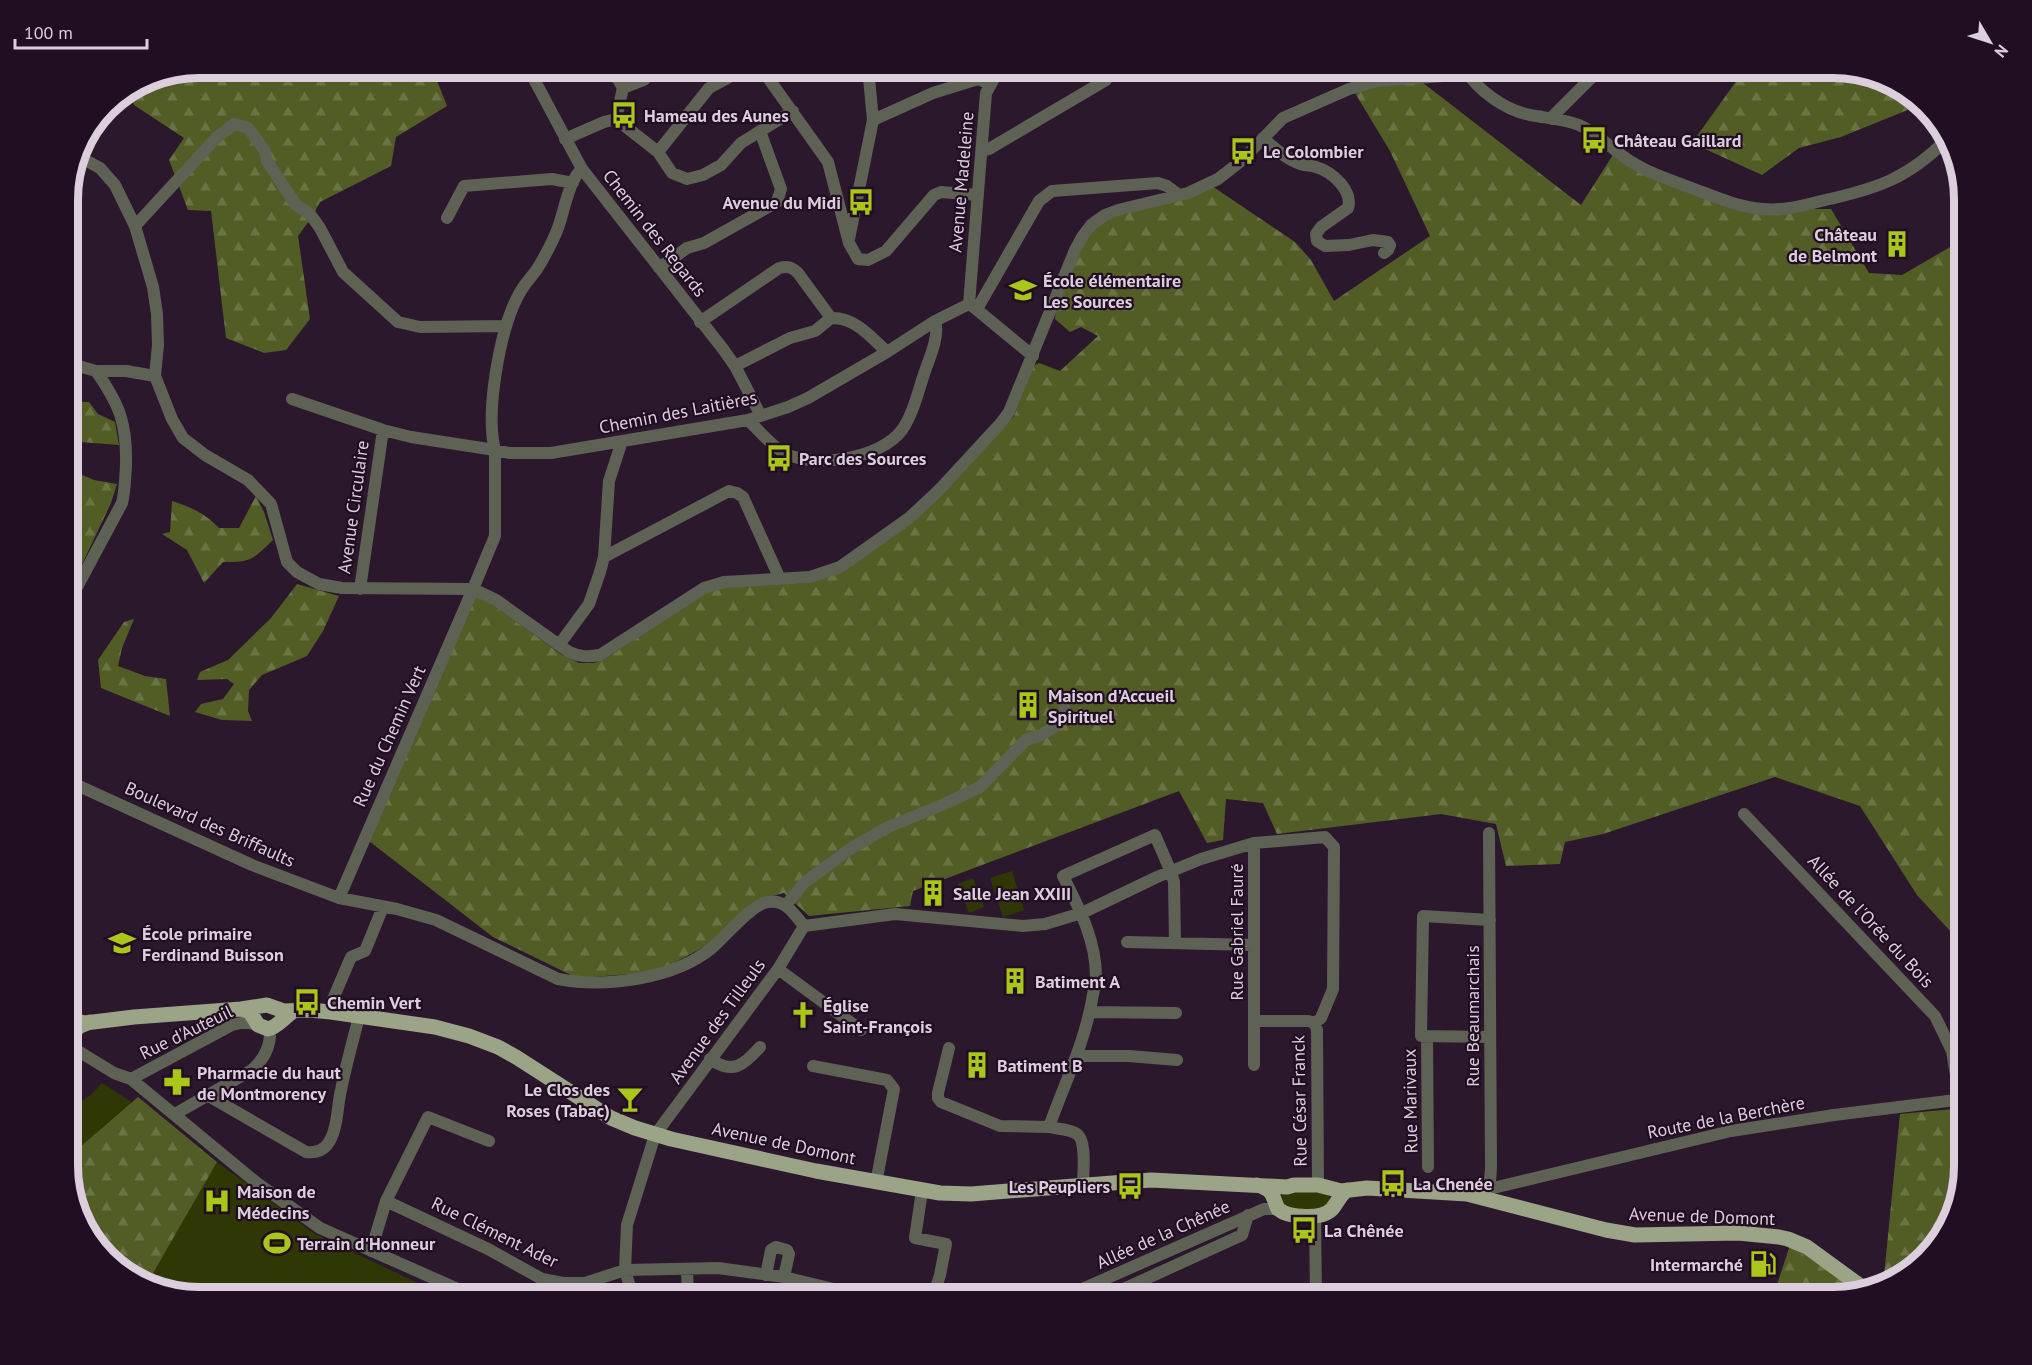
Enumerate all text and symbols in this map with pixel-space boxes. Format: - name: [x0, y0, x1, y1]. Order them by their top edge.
- scale bar: [15, 12, 147, 50]
- north arrow: [1960, 12, 2020, 72]
- text: 100 m: [24, 21, 73, 44]
- text: N: [1991, 41, 2013, 62]
- bus stop icon: Hameau des Aunes: [609, 100, 639, 130]
- place label: Hameau des Aunes: [644, 104, 789, 127]
- street label: Avenue Madeleine: [943, 111, 979, 253]
- bus stop icon: Château Gaillard: [1579, 125, 1609, 155]
- place label: Château Gaillard: [1614, 129, 1741, 152]
- bus stop icon: Le Colombier: [1228, 136, 1258, 166]
- place label: Le Colombier: [1263, 140, 1364, 163]
- street label: Chemin des Regards: [598, 165, 712, 301]
- bus stop icon: Avenue du Midi: [846, 187, 876, 217]
- place label: Avenue du Midi: [723, 191, 841, 214]
- place label: Château de Belmont: [1788, 223, 1878, 267]
- building icon: Château de Belmont: [1882, 229, 1912, 259]
- place label: École élémentaire Les Sources: [1043, 269, 1181, 313]
- school or university icon: École élémentaire Les Sources: [1008, 275, 1038, 305]
- street label: Chemin des Laitières: [597, 385, 759, 439]
- street label: Avenue Circulaire: [332, 439, 374, 575]
- bus stop icon: Parc des Sources: [764, 443, 794, 473]
- place label: Parc des Sources: [799, 447, 927, 470]
- street label: Rue du Chemin Vert: [348, 662, 430, 810]
- place label: Maison d'Accueil Spirituel: [1048, 684, 1175, 728]
- building icon: Maison d'Accueil Spirituel: [1013, 690, 1043, 720]
- street label: Boulevard des Briffaults: [121, 776, 299, 872]
- street label: Allée de l'Orée du Bois: [1803, 849, 1939, 993]
- street label: Rue Gabriel Fauré: [1225, 863, 1248, 1001]
- building icon: Salle Jean XXIII: [918, 878, 948, 908]
- place label: Salle Jean XXIII: [953, 882, 1071, 905]
- place label: École primaire Ferdinand Buisson: [142, 922, 284, 966]
- school or university icon: École primaire Ferdinand Buisson: [107, 928, 137, 958]
- street label: Rue Beaumarchais: [1461, 945, 1484, 1087]
- street label: Avenue des Tilleuls: [664, 954, 770, 1088]
- building icon: Batiment A: [1000, 966, 1030, 996]
- place label: Batiment A: [1035, 970, 1120, 993]
- bus stop icon: Chemin Vert: [292, 987, 322, 1017]
- place label: Chemin Vert: [327, 991, 422, 1014]
- place label: Église Saint-François: [823, 994, 933, 1038]
- street label: Rue d'Auteuil: [136, 999, 237, 1064]
- church icon: Église Saint-François: [788, 1000, 818, 1030]
- street label: Rue César Franck: [1286, 1035, 1312, 1167]
- street label: Rue Marivaux: [1398, 1048, 1422, 1154]
- building icon: Batiment B: [962, 1050, 992, 1080]
- place label: Batiment B: [997, 1054, 1083, 1077]
- place label: Pharmacie du haut de Montmorency: [197, 1061, 341, 1105]
- pharmacy icon: Pharmacie du haut de Montmorency: [162, 1067, 192, 1097]
- place label: Le Clos des Roses (Tabac): [506, 1078, 610, 1122]
- bar icon: Le Clos des Roses (Tabac): [615, 1084, 645, 1114]
- street label: Route de la Berchère: [1645, 1090, 1807, 1144]
- street label: Avenue de Domont: [710, 1117, 858, 1169]
- bus stop icon: La Chenée: [1378, 1168, 1408, 1198]
- bus stop icon: Les Peupliers: [1115, 1171, 1145, 1201]
- place label: La Chenée: [1413, 1172, 1493, 1195]
- place label: Les Peupliers: [1009, 1175, 1110, 1198]
- place label: Maison de Médecins: [237, 1180, 316, 1224]
- hospital icon: Maison de Médecins: [202, 1186, 232, 1216]
- street label: Rue Clément Ader: [428, 1191, 562, 1273]
- street label: Allée de la Chênée: [1093, 1194, 1233, 1274]
- street label: Avenue de Domont: [1628, 1202, 1776, 1230]
- bus stop icon: La Chênée: [1289, 1215, 1319, 1245]
- place label: La Chênée: [1324, 1219, 1404, 1242]
- sports icon: Terrain d'Honneur: [262, 1228, 292, 1258]
- place label: Terrain d'Honneur: [297, 1232, 436, 1255]
- fuel station icon: Intermarché: [1748, 1249, 1778, 1279]
- place label: Intermarché: [1650, 1253, 1743, 1276]

